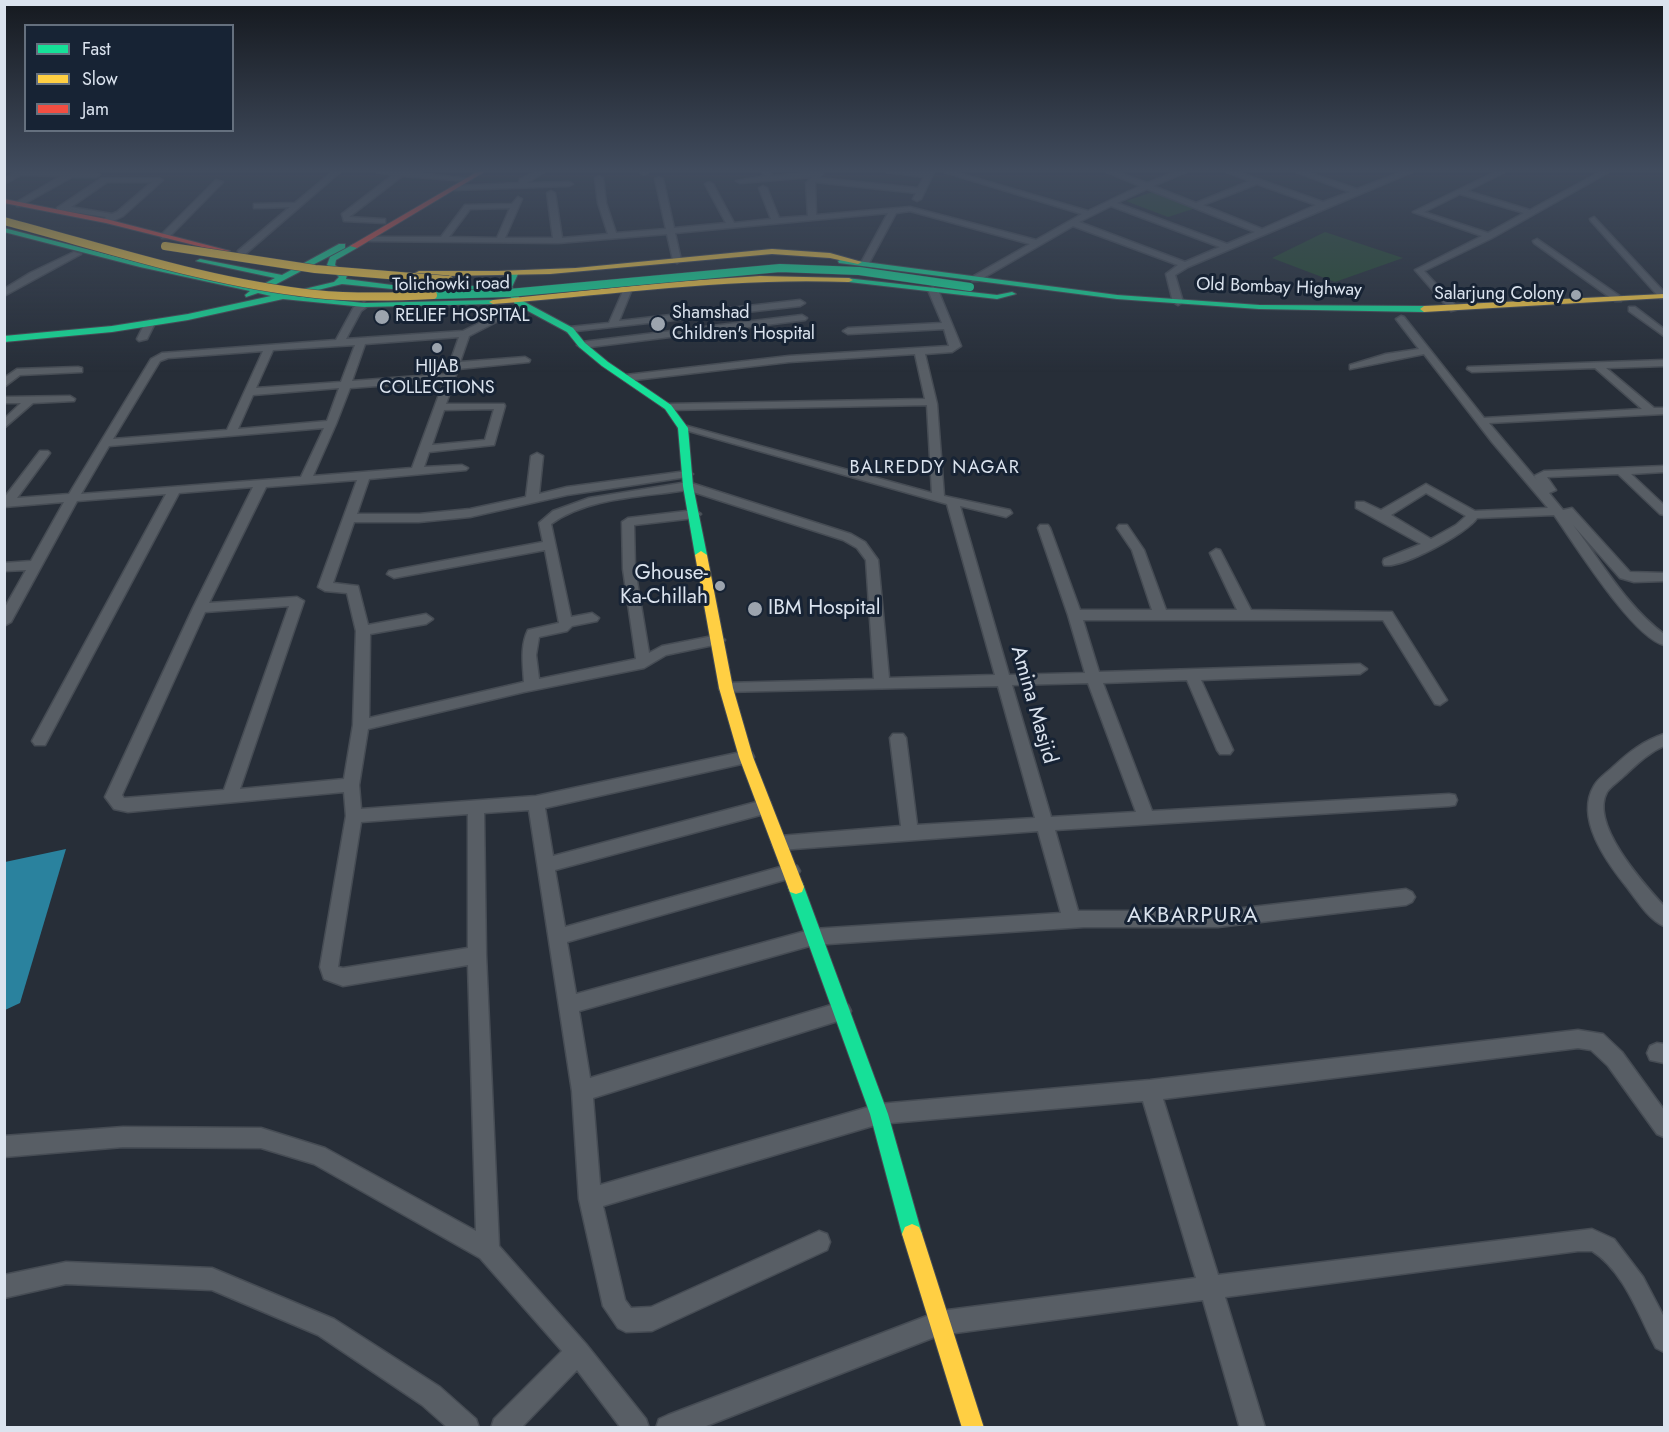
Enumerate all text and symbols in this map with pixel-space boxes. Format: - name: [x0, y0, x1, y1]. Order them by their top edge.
- legend: [24, 24, 234, 132]
- text: Fast: [82, 36, 111, 62]
- text: Slow: [82, 66, 118, 92]
- text: Jam: [82, 96, 109, 122]
- street label: Tolichowki road: [392, 273, 510, 297]
- street label: Old Bombay Highway: [1196, 274, 1362, 302]
- place label: Salarjung Colony: [1434, 284, 1564, 306]
- marker: Salarjung Colony: [1569, 288, 1583, 302]
- place label: Shamshad Children's Hospital: [672, 303, 815, 346]
- place label: RELIEF HOSPITAL: [395, 306, 530, 328]
- marker: RELIEF HOSPITAL: [373, 308, 391, 326]
- marker: Shamshad Children's Hospital: [649, 315, 667, 333]
- marker: HIJAB COLLECTIONS: [430, 341, 444, 355]
- place label: HIJAB COLLECTIONS: [379, 357, 495, 400]
- district label: BALREDDY NAGAR: [850, 458, 1020, 480]
- place label: Ghouse- Ka-Chillah: [620, 561, 708, 611]
- marker: Ghouse- Ka-Chillah: [713, 579, 727, 593]
- place label: IBM Hospital: [768, 596, 881, 622]
- marker: IBM Hospital: [746, 600, 764, 618]
- street label: Amina Masjid: [1004, 643, 1062, 767]
- district label: AKBARPURA: [1127, 904, 1259, 930]

